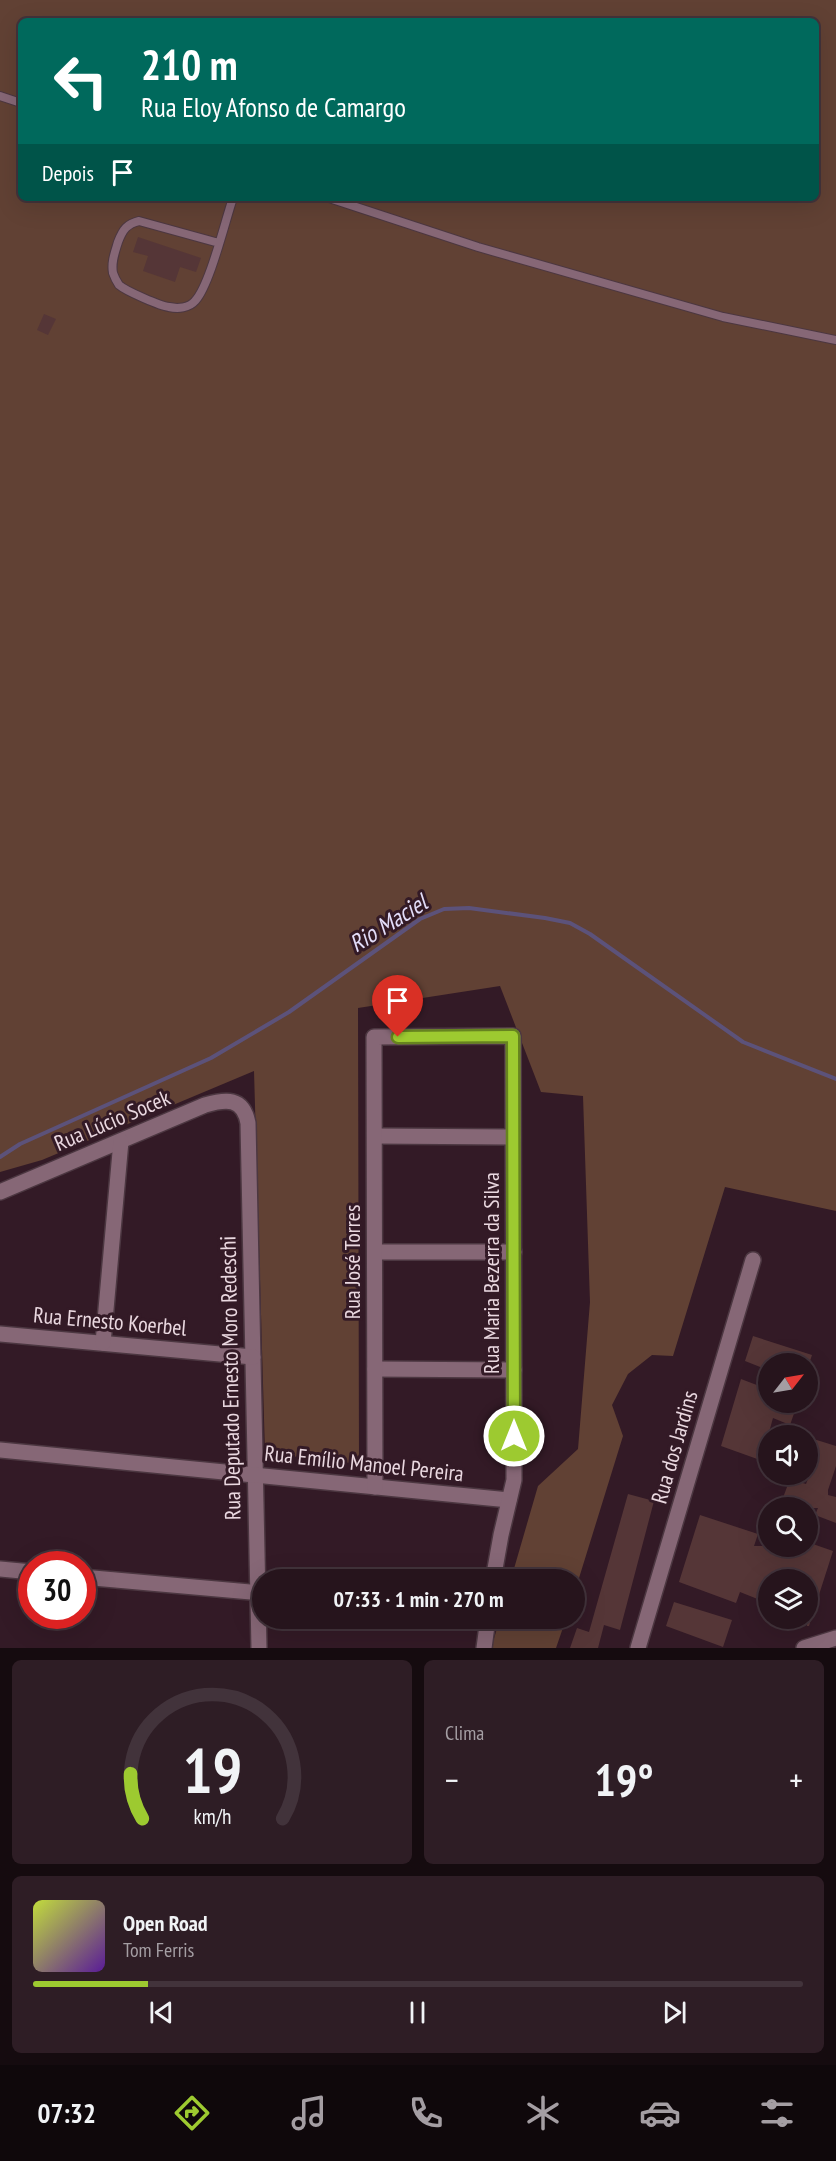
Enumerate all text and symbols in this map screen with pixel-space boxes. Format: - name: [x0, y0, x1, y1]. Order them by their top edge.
- text: 210 m: [141, 37, 238, 92]
- icon: left: [42, 42, 120, 120]
- text: Rua Eloy Afonso de Camargo: [141, 90, 406, 124]
- icon: arrive: [106, 156, 139, 189]
- text: Depois: [42, 159, 94, 187]
- water label: Rio Maciel: [343, 886, 435, 959]
- pin: [372, 975, 423, 1037]
- icon: arrive: [381, 984, 414, 1017]
- street label: Rua Lúcio Socek: [50, 1083, 175, 1157]
- street label: Rua Maria Bezerra da Silva: [477, 1172, 505, 1374]
- street label: Rua José Torres: [338, 1205, 366, 1319]
- street label: Rua Deputado Ernesto Moro Redeschi: [214, 1236, 246, 1520]
- street label: Rua Ernesto Koerbel: [32, 1300, 189, 1342]
- north arrow: [758, 1353, 818, 1413]
- map controls: [758, 1353, 818, 1629]
- street label: Rua dos Jardins: [645, 1387, 703, 1507]
- position arrow: [482, 1404, 546, 1468]
- button: sound: [758, 1425, 818, 1485]
- street label: Rua Emílio Manoel Pereira: [263, 1439, 465, 1487]
- button: search: [758, 1497, 818, 1557]
- speed limit sign: 30: [18, 1551, 96, 1629]
- button: layers: [758, 1569, 818, 1629]
- text: 07:33 · 1 min · 270 m: [333, 1585, 504, 1613]
- text: Clima: [445, 1720, 484, 1746]
- text: 19: [182, 1729, 242, 1810]
- text: 19°: [594, 1750, 654, 1808]
- text: −: [445, 1758, 459, 1801]
- text: +: [789, 1758, 803, 1801]
- text: km/h: [193, 1802, 231, 1830]
- text: Open Road: [123, 1909, 208, 1937]
- text: Tom Ferris: [123, 1937, 194, 1963]
- icon: previous: [145, 1996, 178, 2029]
- icon: pause: [401, 1996, 434, 2029]
- icon: next: [658, 1996, 691, 2029]
- icon: directions: [171, 2092, 213, 2134]
- icon: music: [288, 2092, 330, 2134]
- icon: phone: [405, 2092, 447, 2134]
- icon: climate: [522, 2092, 564, 2134]
- icon: car: [639, 2092, 681, 2134]
- icon: filters: [756, 2092, 798, 2134]
- text: 07:32: [38, 2096, 96, 2130]

